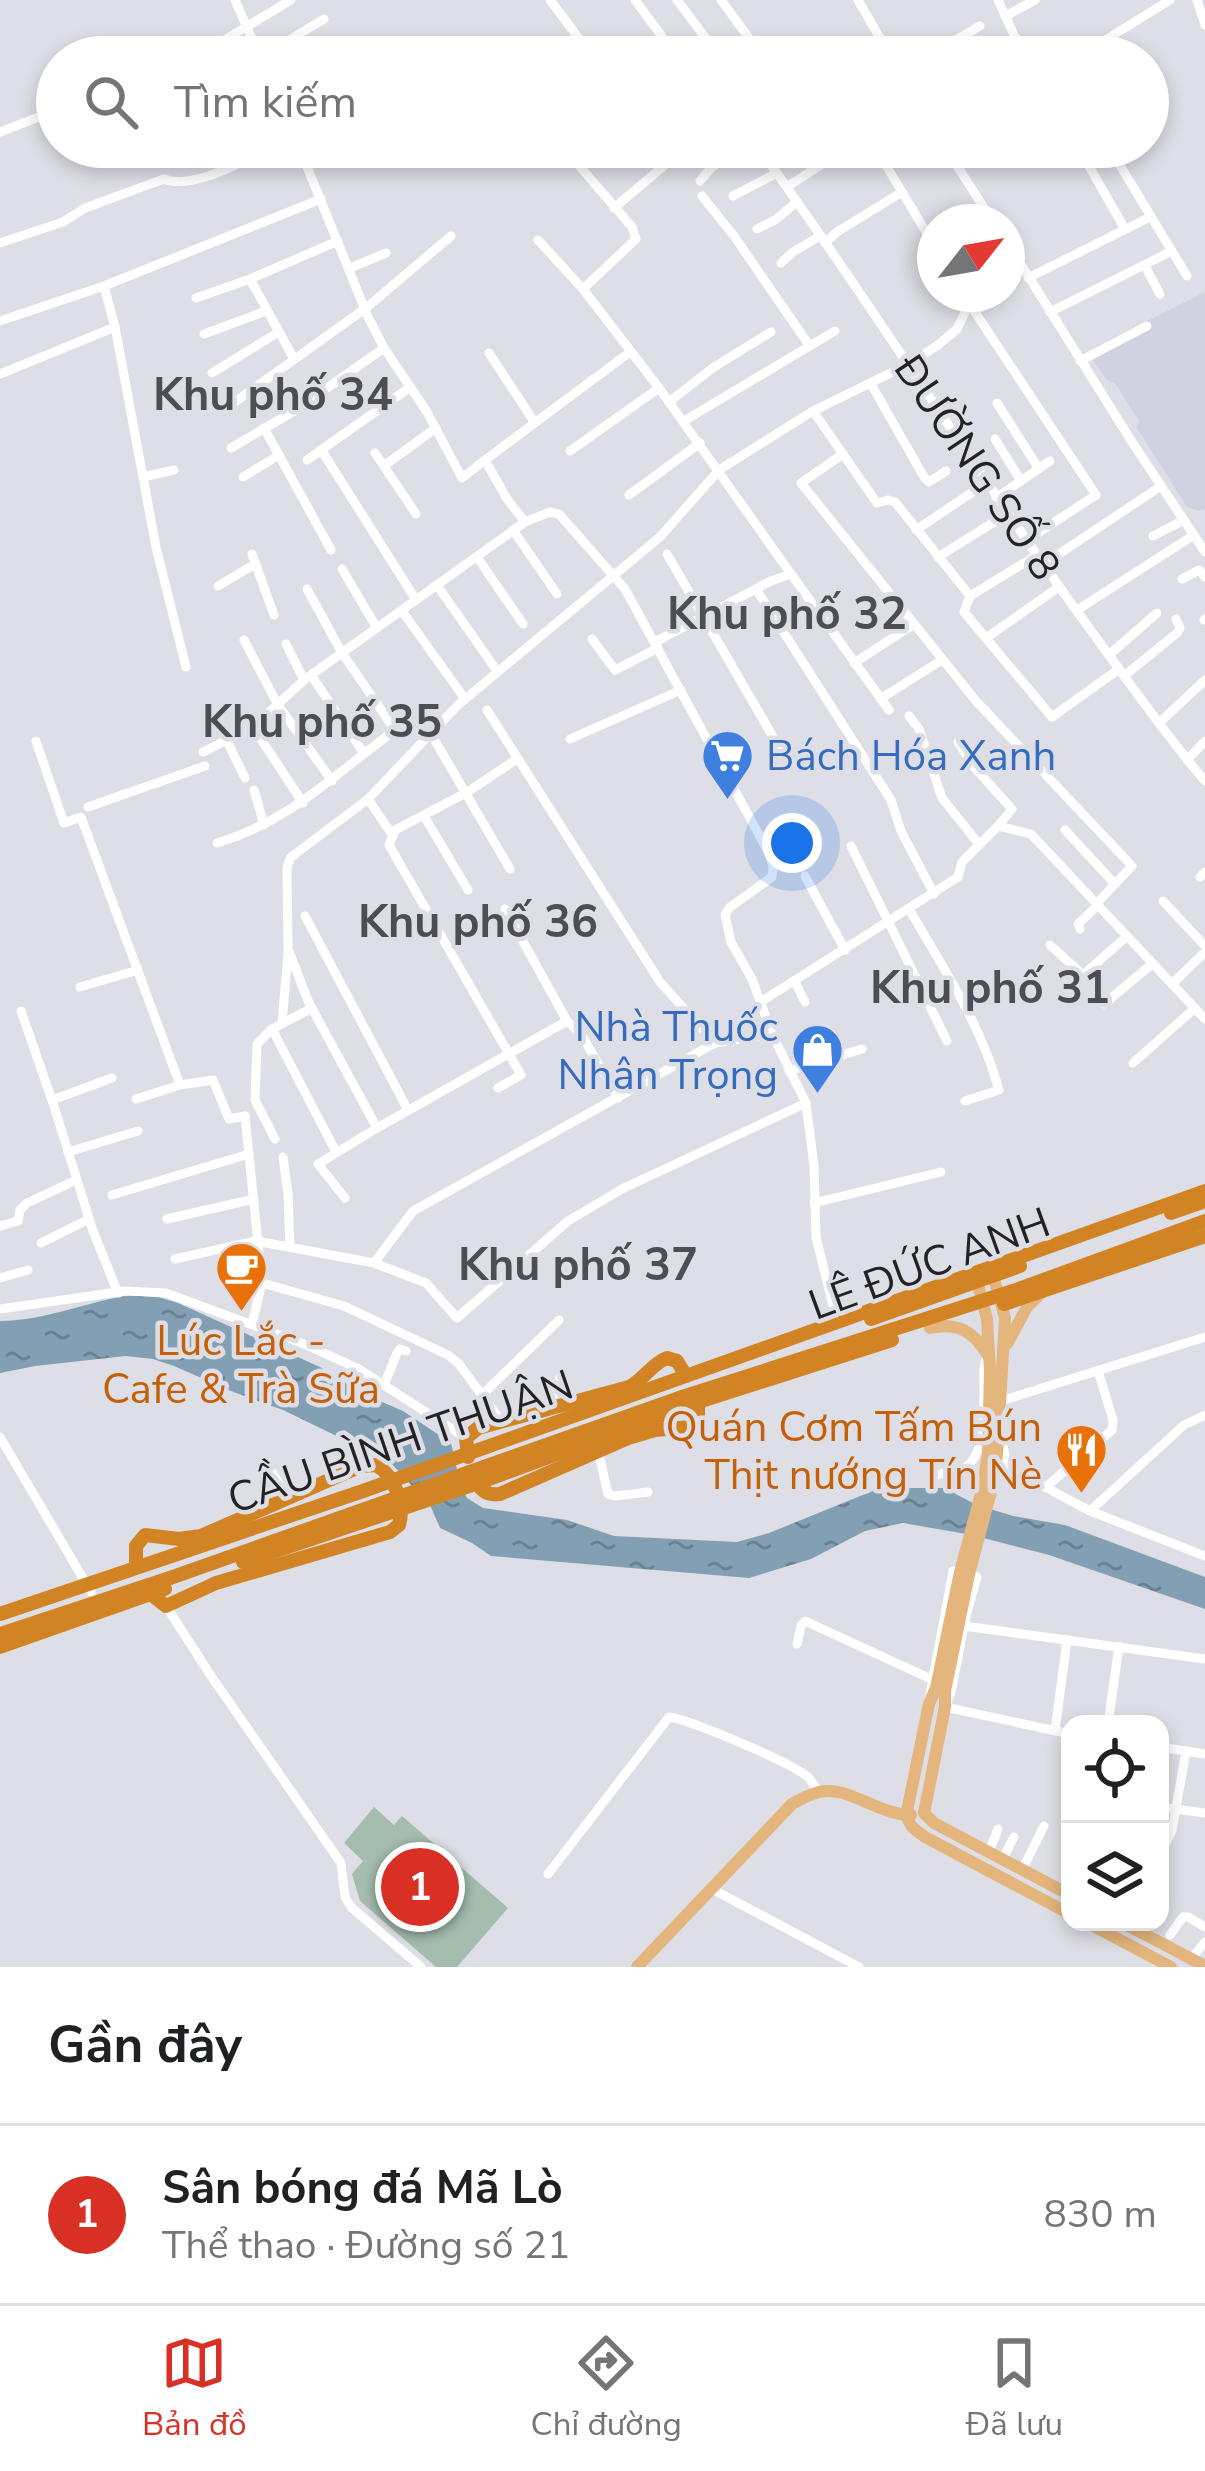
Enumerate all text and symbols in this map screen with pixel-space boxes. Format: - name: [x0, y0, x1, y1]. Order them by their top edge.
- search box: [36, 36, 1169, 168]
- icon: search: [78, 69, 144, 135]
- text: Tìm kiếm: [174, 72, 357, 133]
- north arrow: [917, 204, 1025, 312]
- street label: ĐƯỜNG SỐ 8: [880, 342, 1075, 592]
- district label: Khu phố 34: [153, 365, 393, 426]
- district label: Khu phố 32: [667, 584, 907, 645]
- district label: Khu phố 35: [202, 692, 442, 753]
- supermarket icon: Bách Hóa Xanh: [699, 727, 755, 801]
- place label: Bách Hóa Xanh: [766, 728, 1056, 785]
- your location: [762, 813, 822, 873]
- district label: Khu phố 36: [358, 892, 598, 953]
- district label: Khu phố 31: [870, 958, 1110, 1019]
- place label: Nhà Thuốc Nhân Trọng: [557, 999, 778, 1104]
- shop icon: Nhà Thuốc Nhân Trọng: [789, 1022, 845, 1096]
- street label: LÊ ĐỨC ANH: [801, 1194, 1058, 1334]
- district label: Khu phố 37: [458, 1235, 698, 1296]
- cafe icon: Lúc Lắc - Cafe & Trà Sữa: [213, 1240, 269, 1314]
- place label: Lúc Lắc - Cafe & Trà Sữa: [102, 1313, 380, 1418]
- street label: CẦU BÌNH THUẬN: [220, 1356, 581, 1528]
- place label: Quán Cơm Tấm Bún Thịt nướng Tín Nè: [666, 1399, 1042, 1504]
- restaurant icon: Quán Cơm Tấm Bún Thịt nướng Tín Nè: [1053, 1422, 1109, 1496]
- map controls: [1061, 1715, 1169, 1931]
- button: locate: [1061, 1715, 1169, 1823]
- button: layers: [1061, 1823, 1169, 1931]
- pin: 1: [381, 1842, 459, 1932]
- text: Gần đây: [48, 2010, 242, 2080]
- text: Sân bóng đá Mã Lò: [162, 2158, 563, 2219]
- text: 1: [75, 2188, 99, 2241]
- text: 830 m: [1043, 2188, 1157, 2241]
- text: Thể thao · Đường số 21: [162, 2219, 570, 2272]
- tab: Bản đồ: [142, 2330, 247, 2447]
- tab: Chỉ đường: [531, 2330, 682, 2447]
- tab: Đã lưu: [966, 2330, 1063, 2447]

